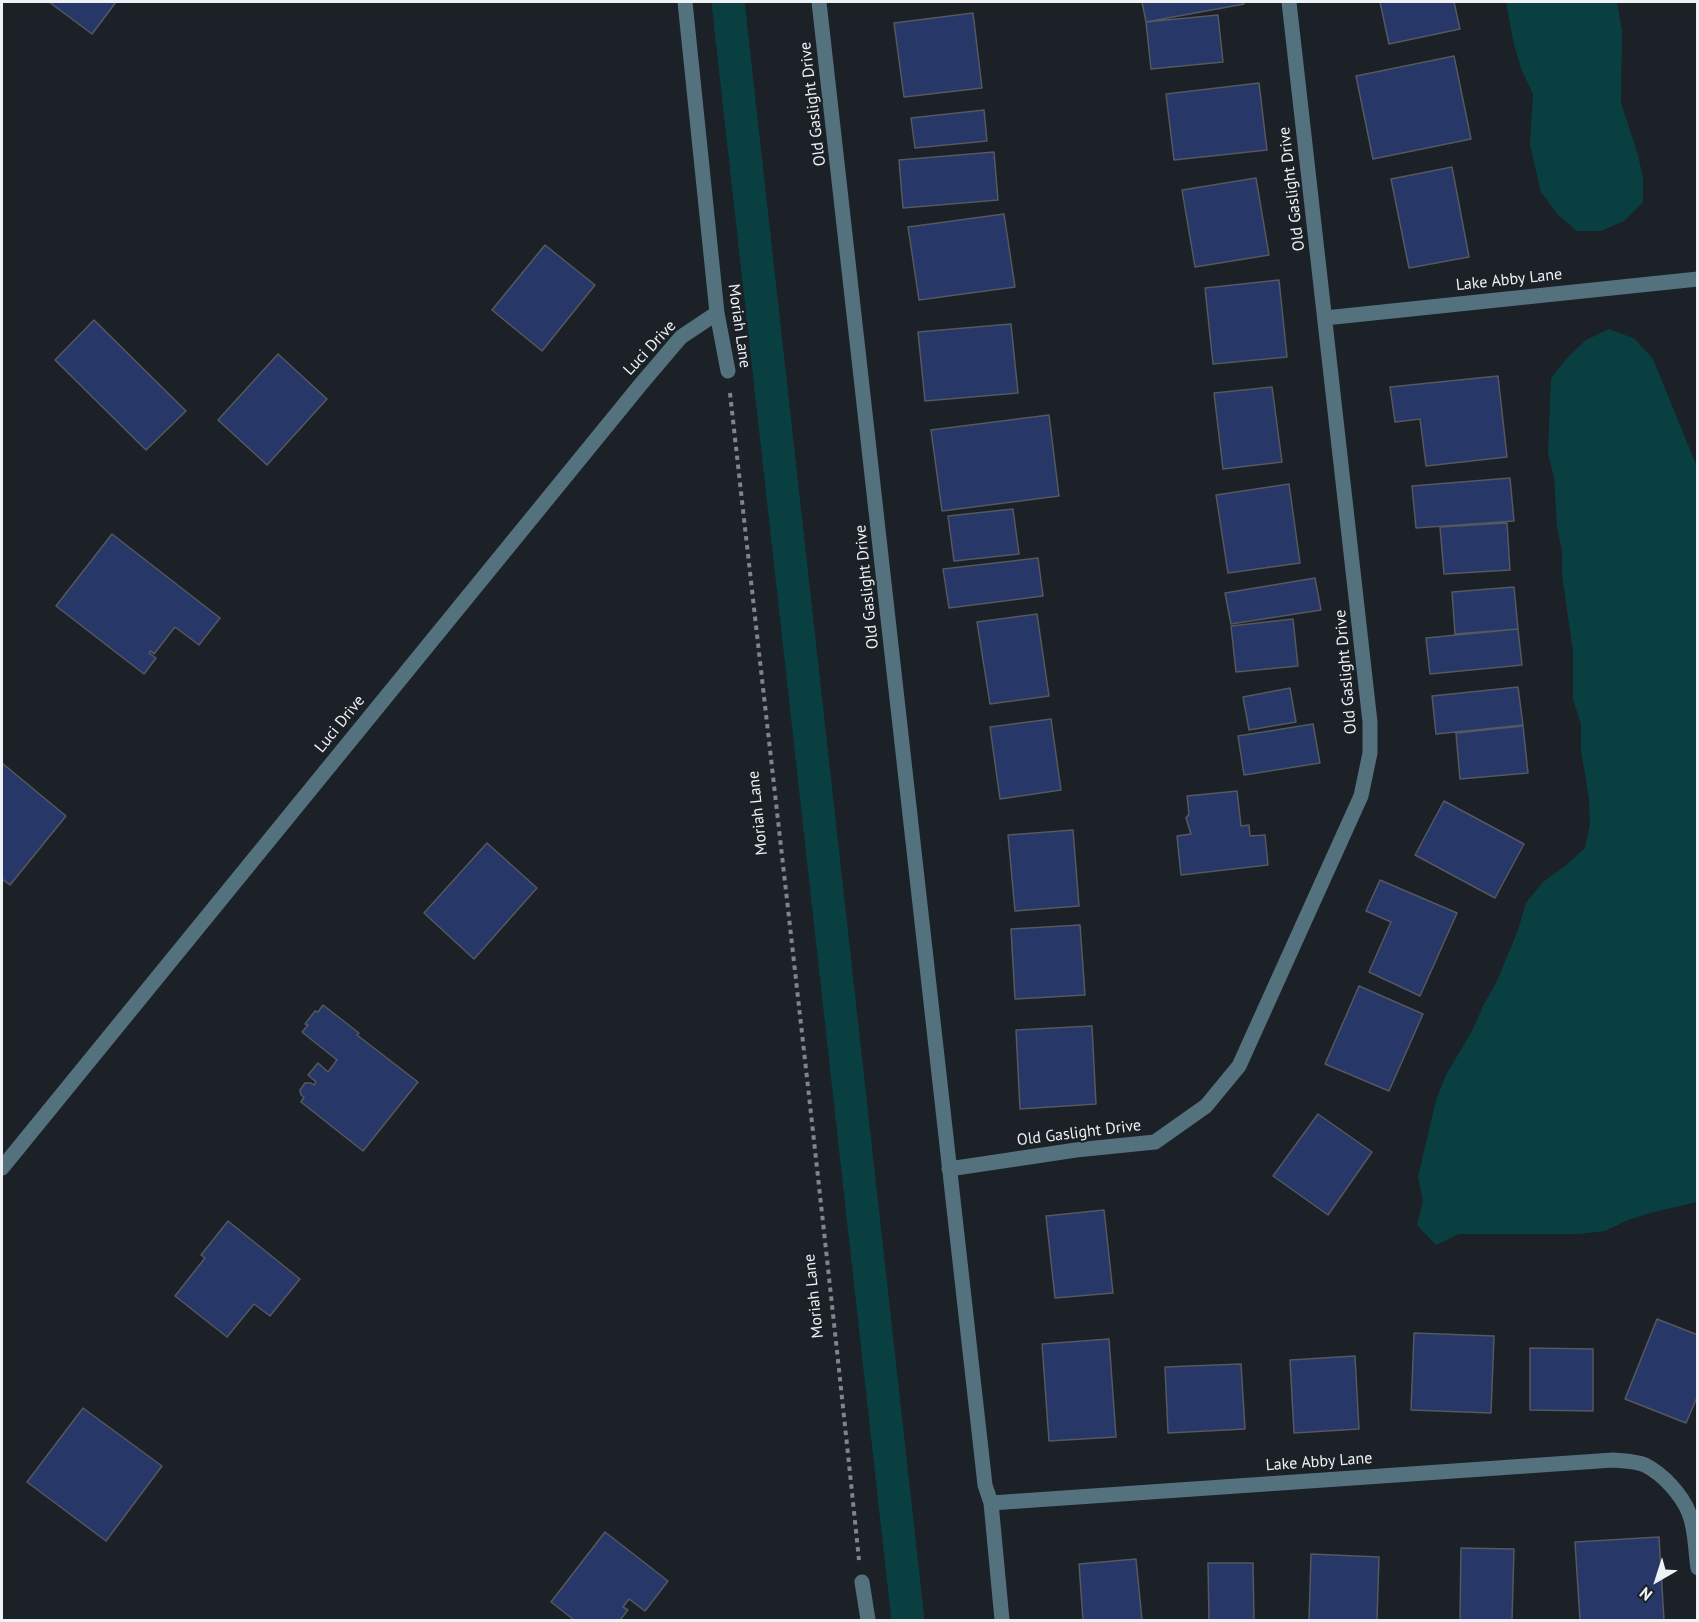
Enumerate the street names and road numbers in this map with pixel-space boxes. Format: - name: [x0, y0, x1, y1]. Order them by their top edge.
- street label: Old Gaslight Drive: [796, 41, 830, 167]
- street label: Old Gaslight Drive: [1275, 126, 1309, 252]
- street label: Lake Abby Lane: [1455, 265, 1563, 295]
- street label: Moriah Lane: [724, 283, 754, 369]
- street label: Luci Drive: [620, 317, 680, 379]
- street label: Old Gaslight Drive: [851, 524, 883, 650]
- street label: Old Gaslight Drive: [1331, 609, 1361, 735]
- street label: Luci Drive: [311, 691, 369, 757]
- street label: Moriah Lane: [744, 770, 772, 856]
- street label: Old Gaslight Drive: [1016, 1116, 1142, 1150]
- street label: Moriah Lane: [800, 1253, 828, 1339]
- street label: Lake Abby Lane: [1265, 1449, 1373, 1475]

